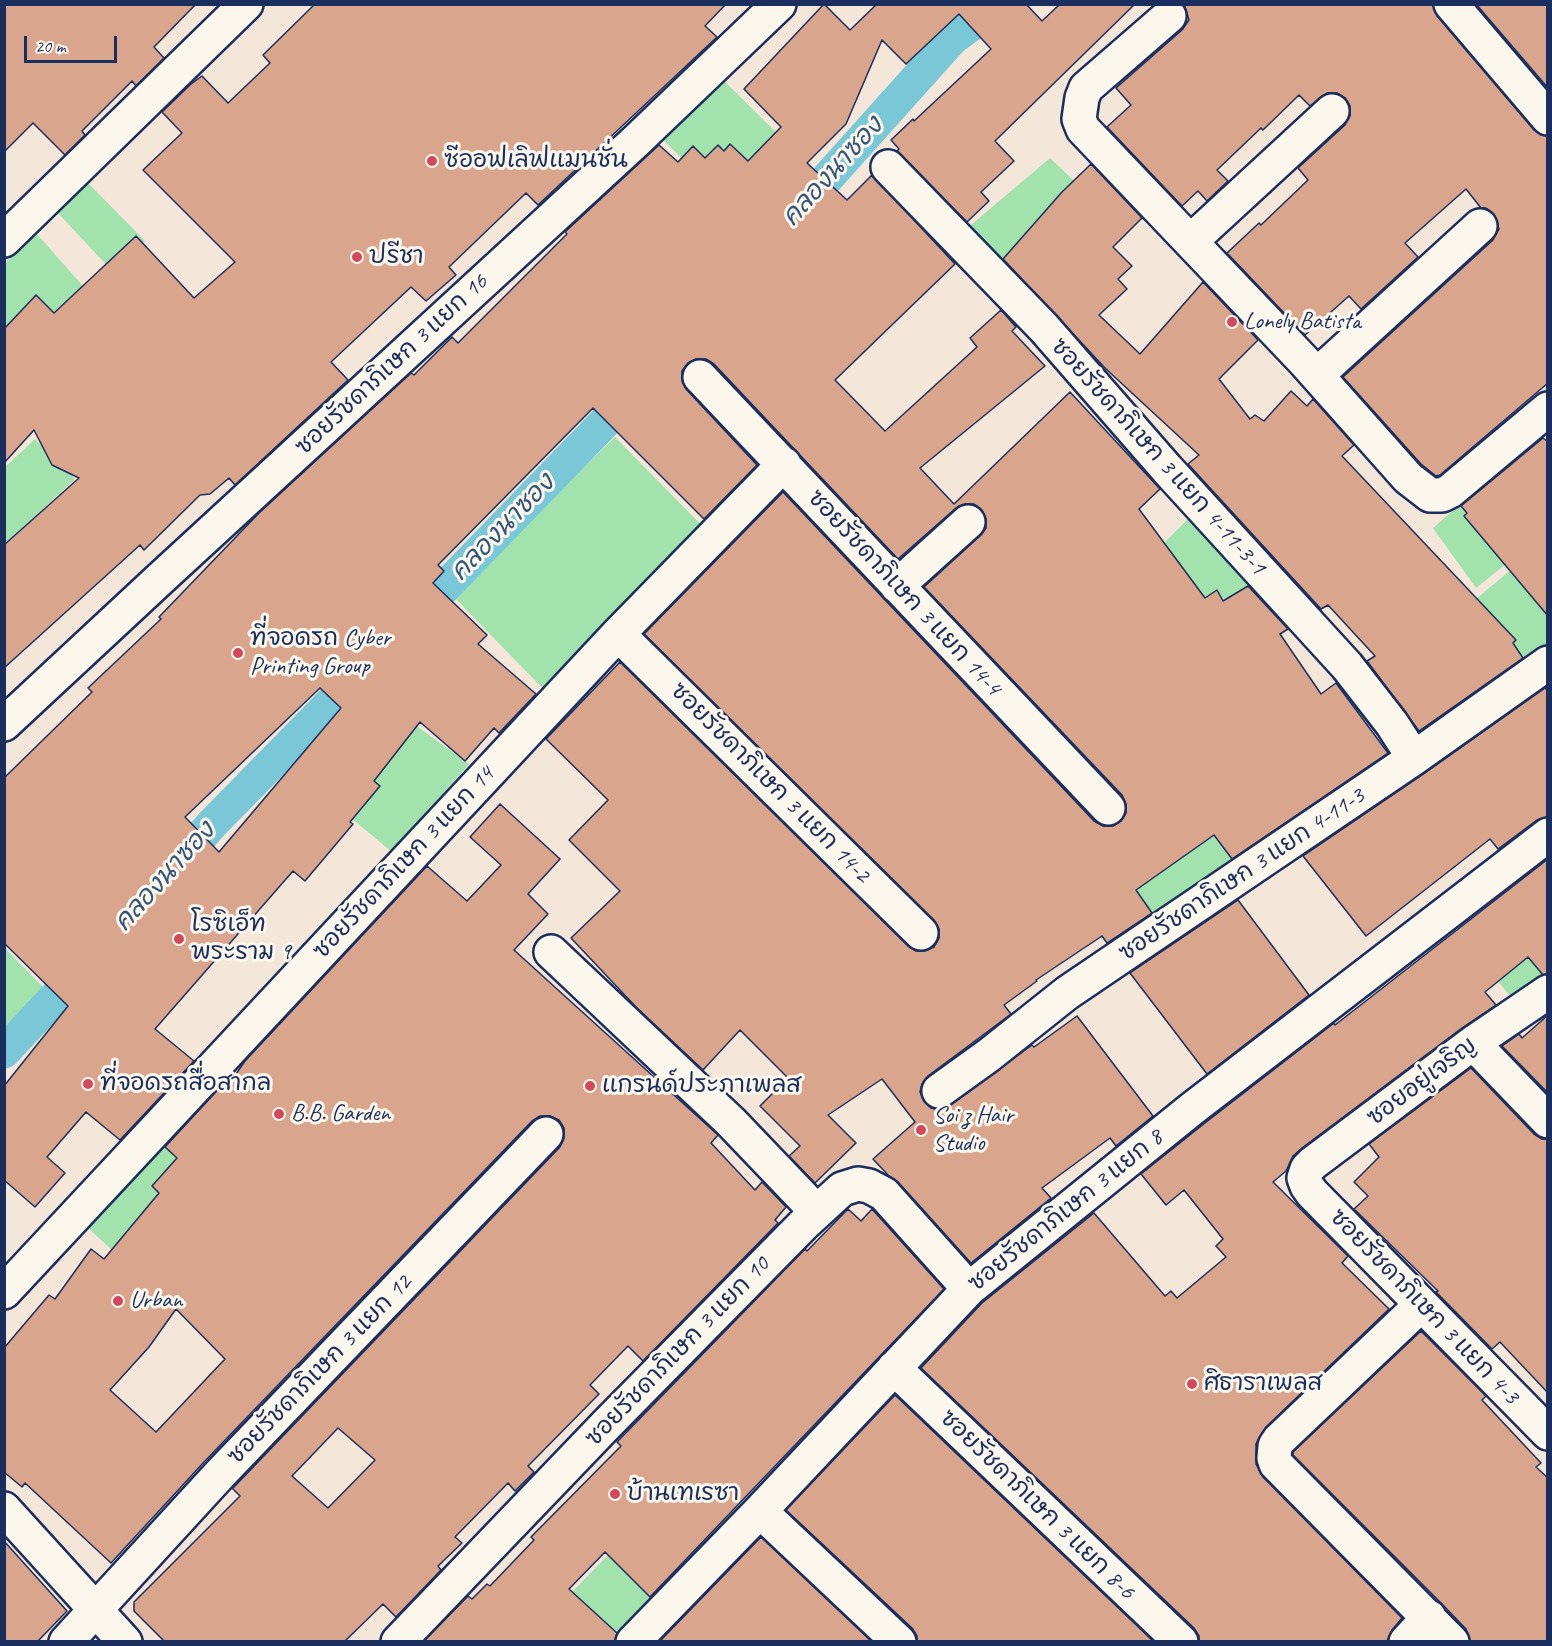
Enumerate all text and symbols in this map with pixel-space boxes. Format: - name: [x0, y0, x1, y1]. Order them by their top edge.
- scale bar: [27, 24, 120, 62]
- text: 20 m: [35, 35, 66, 57]
- water label: คลองนาซอง: [776, 111, 890, 233]
- place label: ซีออฟเลิฟแมนชั่น: [444, 147, 628, 175]
- marker: ซีออฟเลิฟแมนชั่น: [425, 154, 439, 168]
- place label: ปรีชา: [369, 243, 424, 271]
- marker: ปรีชา: [350, 250, 364, 264]
- street label: ซอยรัชดาภิเษก 3 แยก 16: [290, 268, 494, 462]
- place label: Lonely Batista: [1244, 308, 1361, 336]
- marker: Lonely Batista: [1225, 315, 1239, 329]
- street label: ซอยรัชดาภิเษก 3 แยก 4-11-3-1: [1044, 333, 1272, 581]
- water label: คลองนาซอง: [445, 468, 561, 588]
- street label: ซอยรัชดาภิเษก 3 แยก 14-4: [801, 484, 1007, 702]
- place label: ที่จอดรถ Cyber Printing Group: [250, 625, 390, 681]
- marker: ที่จอดรถ Cyber Printing Group: [231, 646, 245, 660]
- street label: ซอยรัชดาภิเษก 3 แยก 14-2: [664, 677, 876, 889]
- street label: ซอยรัชดาภิเษก 3 แยก 14: [307, 761, 501, 965]
- street label: ซอยรัชดาภิเษก 3 แยก 4-11-3: [1114, 782, 1370, 968]
- water label: คลองนาซอง: [108, 816, 222, 938]
- place label: โรซิเอ็ท พระราม 9: [191, 911, 291, 967]
- marker: โรซิเอ็ท พระราม 9: [172, 932, 186, 946]
- street label: ซอยอยู่เจริญ: [1362, 1032, 1482, 1132]
- place label: ที่จอดรถสื่อสากล: [100, 1070, 271, 1098]
- place label: แกรนด์ประภาเพลส: [602, 1072, 801, 1100]
- marker: ที่จอดรถสื่อสากล: [81, 1077, 95, 1091]
- marker: แกรนด์ประภาเพลส: [583, 1079, 597, 1093]
- place label: B.B. Garden: [291, 1100, 390, 1128]
- place label: Soi ʒ Hair Studio: [933, 1102, 1013, 1158]
- marker: B.B. Garden: [272, 1107, 286, 1121]
- marker: Soi ʒ Hair Studio: [914, 1123, 928, 1137]
- street label: ซอยรัชดาภิเษก 3 แยก 8: [963, 1124, 1169, 1298]
- street label: ซอยรัชดาภิเษก 3 แยก 4-3: [1323, 1203, 1525, 1411]
- street label: ซอยรัชดาภิเษก 3 แยก 10: [580, 1251, 776, 1453]
- street label: ซอยรัชดาภิเษก 3 แยก 12: [222, 1269, 418, 1471]
- place label: Urban: [130, 1287, 182, 1315]
- marker: Urban: [111, 1294, 125, 1308]
- place label: ศิธาราเพลส: [1204, 1370, 1322, 1398]
- marker: ศิธาราเพลส: [1185, 1377, 1199, 1391]
- street label: ซอยรัชดาภิเษก 3 แยก 8-6: [933, 1404, 1141, 1606]
- place label: บ้านเทเรซา: [627, 1480, 739, 1508]
- marker: บ้านเทเรซา: [608, 1487, 622, 1501]

